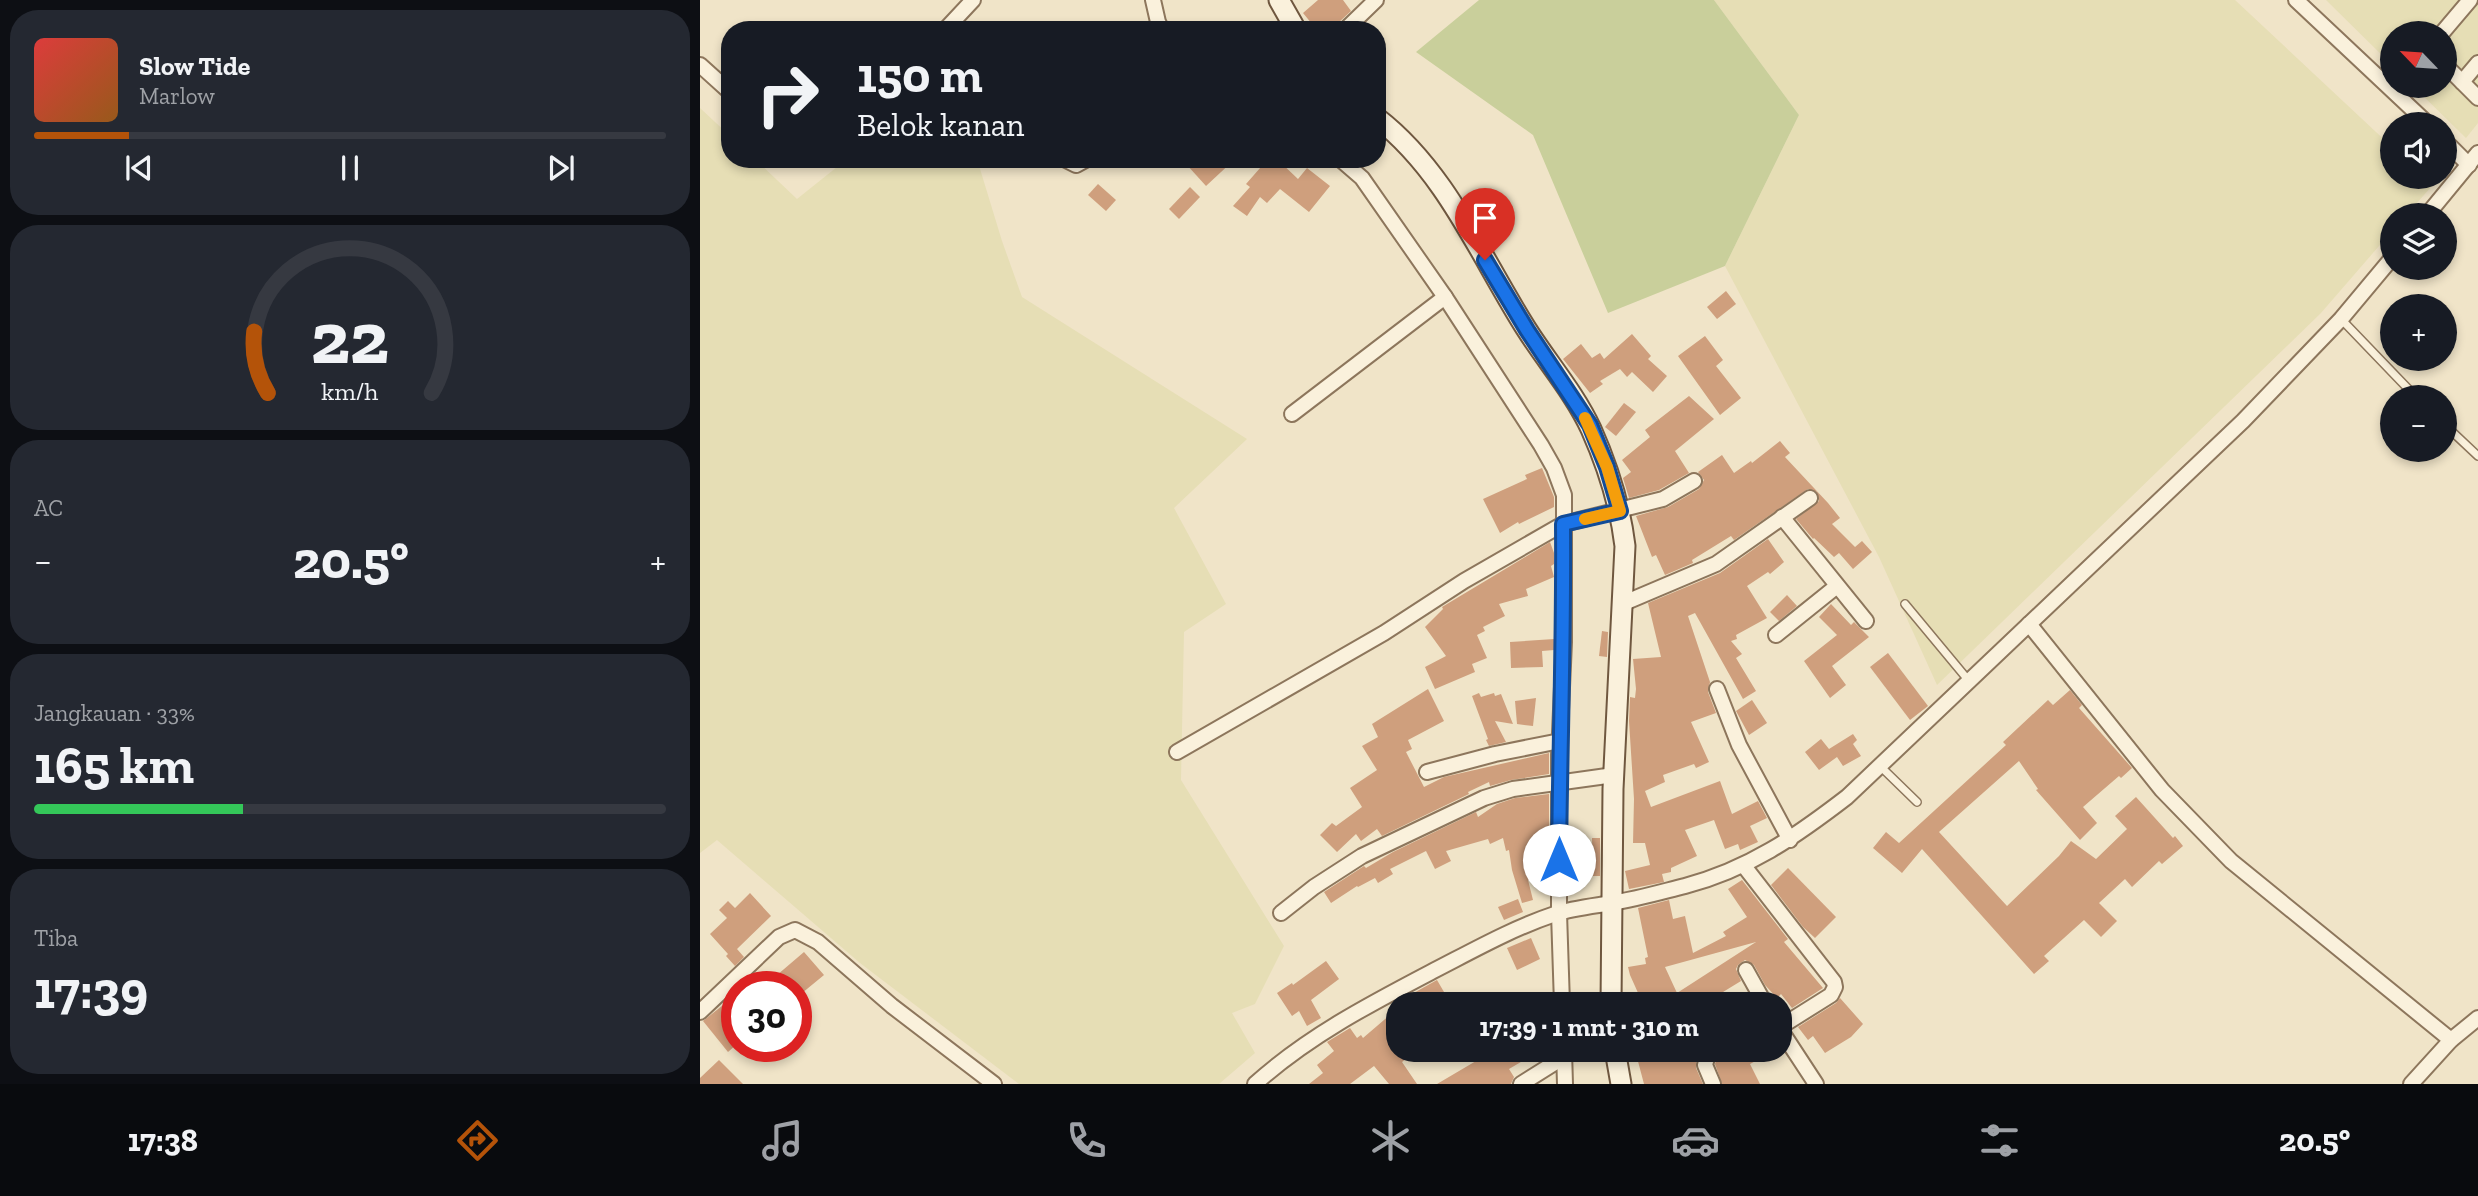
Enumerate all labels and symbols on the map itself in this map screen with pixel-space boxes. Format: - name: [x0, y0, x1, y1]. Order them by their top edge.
- north arrow: [2380, 21, 2457, 98]
- pin: [1455, 188, 1515, 260]
- position arrow: [1522, 823, 1596, 897]
- speed limit sign: 30: [721, 971, 812, 1062]

